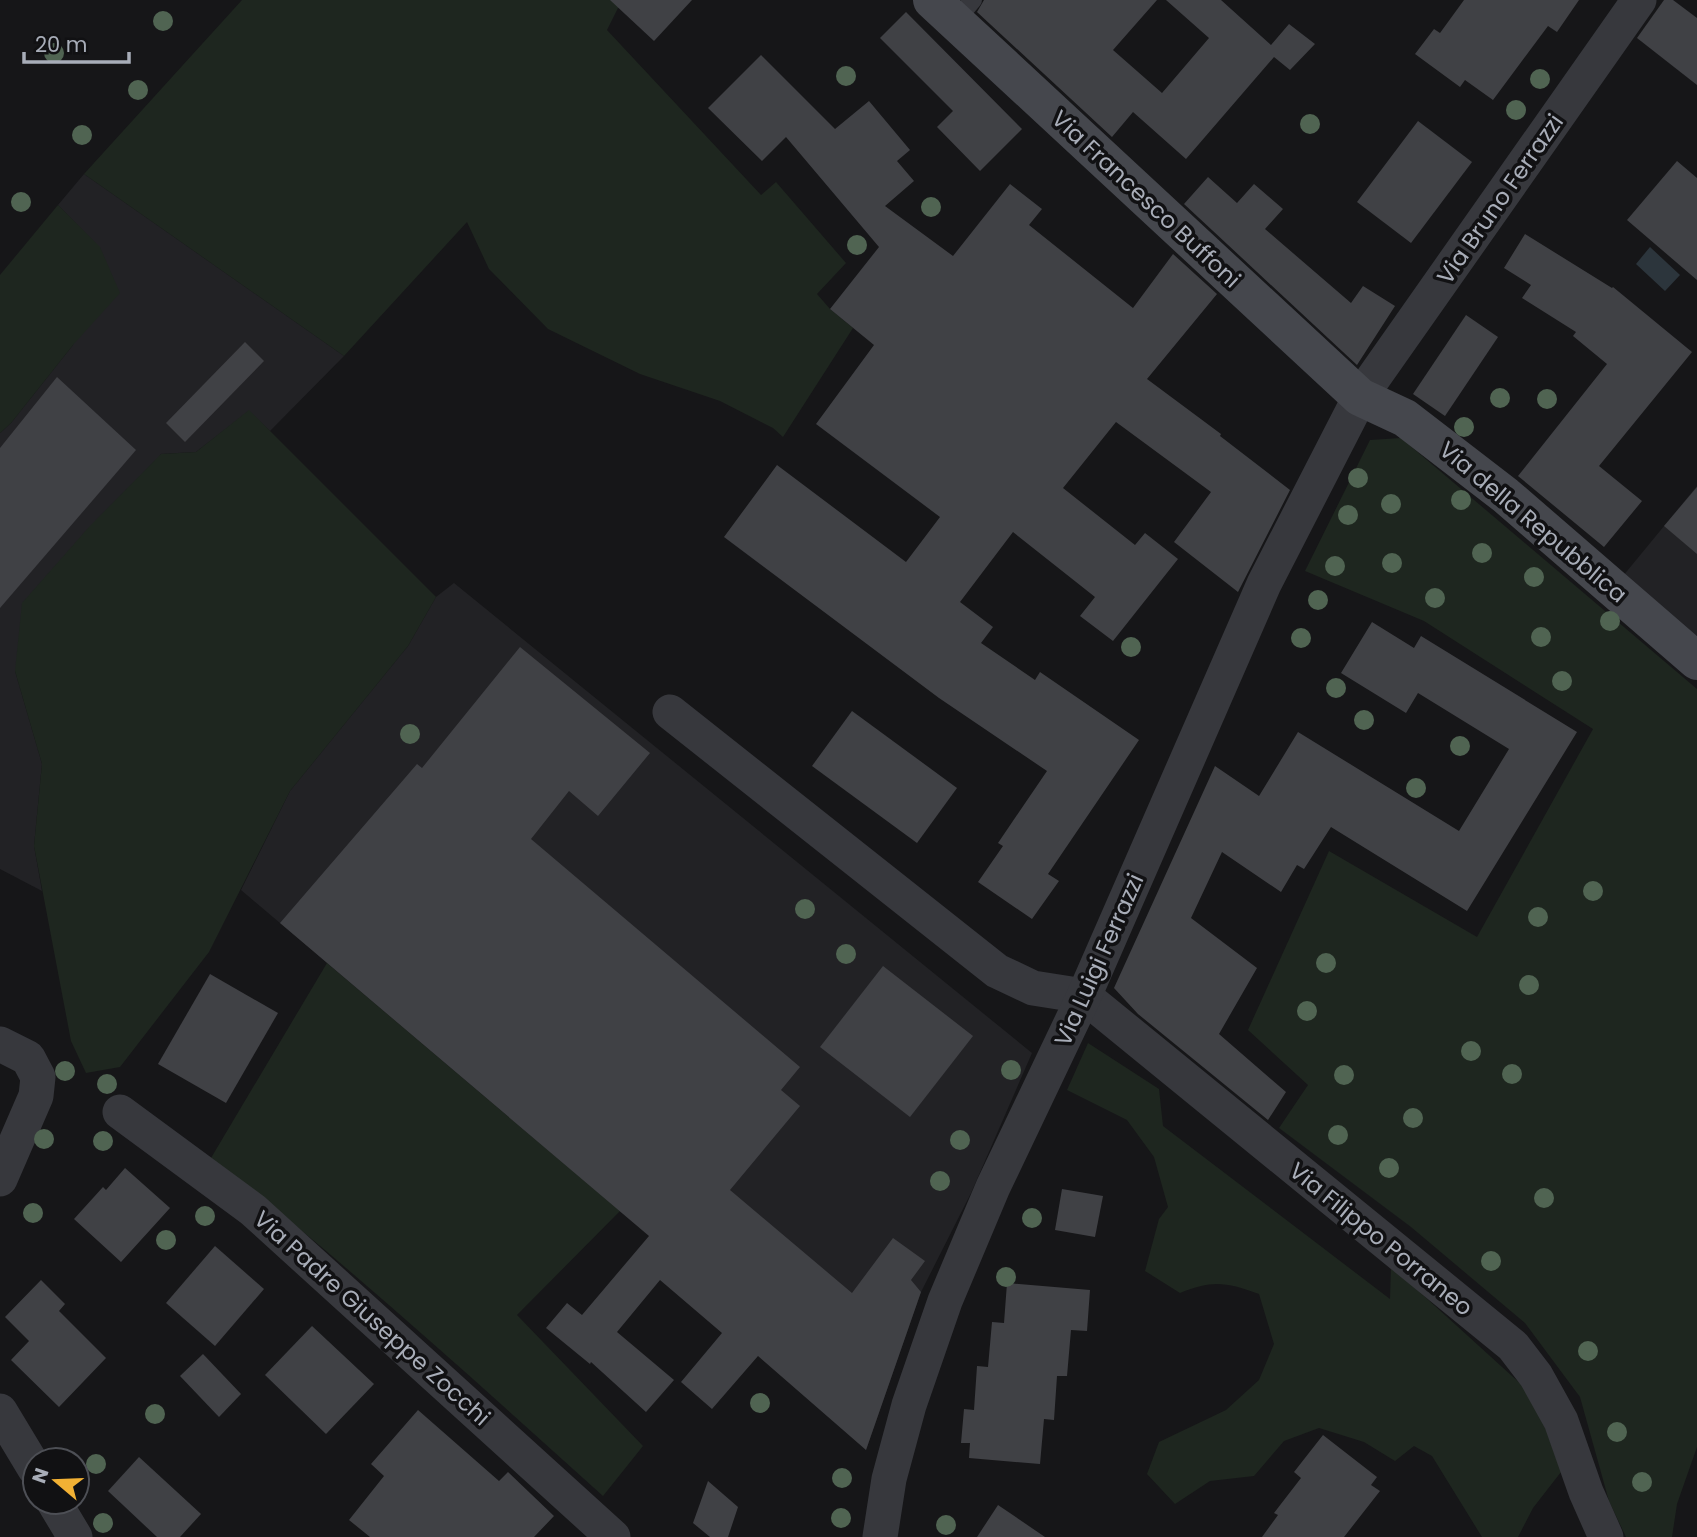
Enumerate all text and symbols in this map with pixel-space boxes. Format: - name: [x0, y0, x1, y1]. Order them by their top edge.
- scale bar: [24, 21, 130, 65]
- text: 20 m: [35, 30, 88, 59]
- street label: Via Francesco Buffoni: [1045, 103, 1247, 295]
- street label: Via Bruno Ferrazzi: [1429, 107, 1571, 291]
- street label: Via della Repubblica: [1432, 434, 1634, 610]
- street label: Via Luigi Ferrazzi: [1047, 869, 1151, 1051]
- street label: Via Filippo Porraneo: [1282, 1155, 1480, 1323]
- street label: Via Padre Giuseppe Zocchi: [247, 1203, 497, 1433]
- north arrow: [21, 1446, 91, 1516]
- text: N: [25, 1464, 55, 1487]

